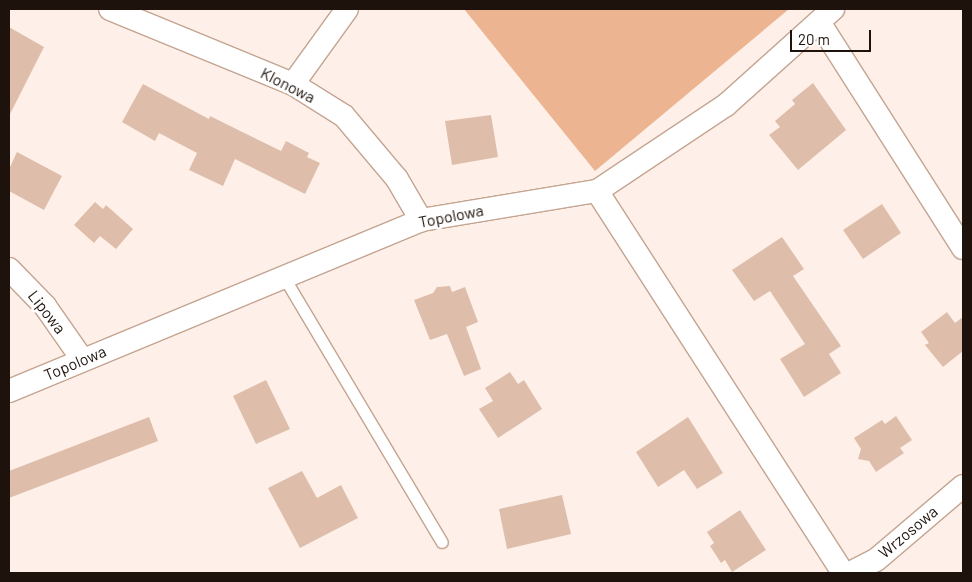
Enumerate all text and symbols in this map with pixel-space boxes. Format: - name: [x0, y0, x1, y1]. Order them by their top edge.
- scale bar: [792, 20, 873, 52]
- text: 20 m: [798, 30, 830, 48]
- street label: Klonowa: [258, 63, 318, 107]
- street label: Topolowa: [417, 200, 485, 232]
- street label: Lipowa: [24, 286, 70, 338]
- street label: Topolowa: [41, 341, 109, 385]
- street label: Wrzosowa: [875, 502, 941, 562]

